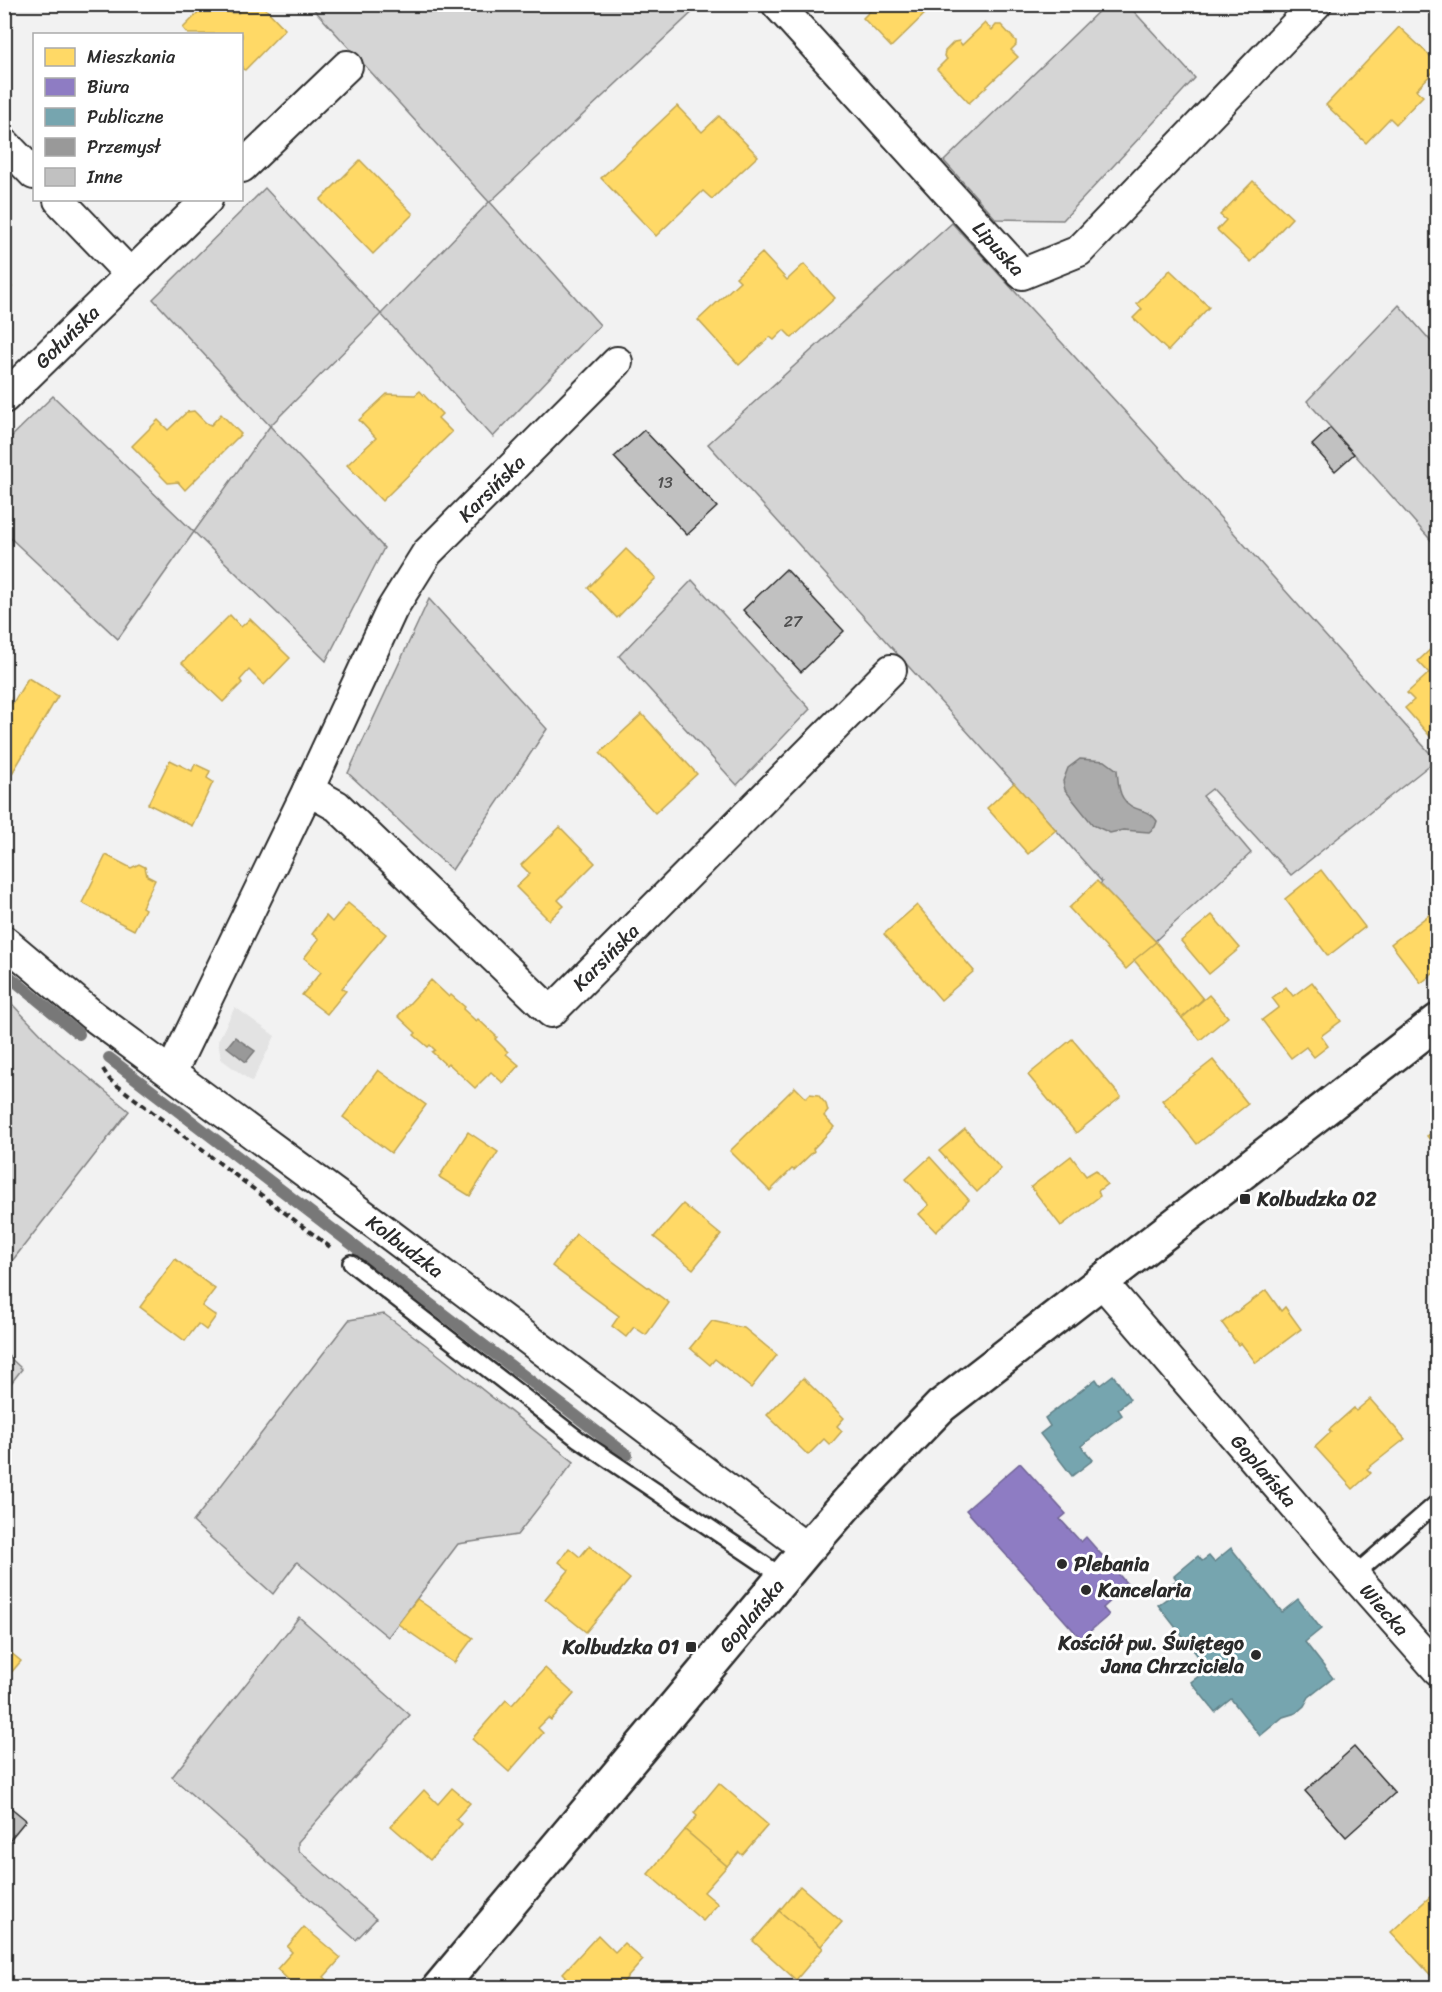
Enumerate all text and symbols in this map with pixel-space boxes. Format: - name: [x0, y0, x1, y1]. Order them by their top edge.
- legend: [33, 33, 243, 201]
- text: Mieszkania: [87, 41, 176, 73]
- text: Biura: [87, 71, 129, 103]
- text: Publiczne: [87, 101, 164, 133]
- text: Przemysł: [87, 131, 162, 163]
- text: Inne: [86, 161, 123, 193]
- street label: Lipuska: [963, 213, 1034, 285]
- street label: Gołuńska: [26, 296, 108, 378]
- street label: Karsińska: [450, 446, 534, 531]
- house number: 13: [657, 468, 673, 497]
- house number: 27: [784, 607, 803, 636]
- street label: Karsińska: [564, 915, 648, 1000]
- place label: Kolbudzka 02: [1256, 1182, 1377, 1217]
- marker: Kolbudzka 02: [1238, 1192, 1252, 1206]
- street label: Kolbudzka: [358, 1205, 451, 1288]
- street label: Goplańska: [1222, 1426, 1306, 1516]
- place label: Plebania: [1074, 1547, 1149, 1582]
- marker: Plebania: [1055, 1557, 1069, 1571]
- street label: Goplańska: [710, 1571, 793, 1661]
- place label: Kancelaria: [1097, 1573, 1192, 1608]
- street label: Wiecka: [1351, 1575, 1418, 1645]
- marker: Kancelaria: [1079, 1583, 1093, 1597]
- place label: Kościół pw. Świętego Jana Chrzciciela: [1057, 1626, 1244, 1684]
- place label: Kolbudzka 01: [561, 1630, 679, 1665]
- marker: Kolbudzka 01: [684, 1640, 698, 1654]
- marker: Kościół pw. Świętego Jana Chrzciciela: [1249, 1648, 1263, 1662]

